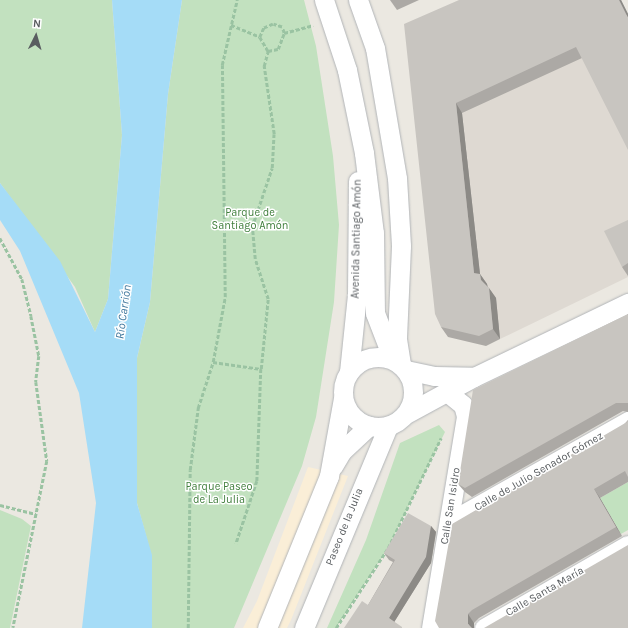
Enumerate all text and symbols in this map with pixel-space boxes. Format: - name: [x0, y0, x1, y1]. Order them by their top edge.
- north arrow: [16, 16, 56, 56]
- text: N: [33, 17, 42, 30]
- street label: Avenida Santiago Amón: [349, 179, 365, 299]
- park label: Parque de Santiago Amón: [212, 207, 288, 233]
- water label: Río Carrión: [113, 284, 135, 340]
- street label: Calle de Julio Senador Gómez: [472, 430, 606, 514]
- street label: Calle San Isidro: [438, 467, 464, 545]
- park label: Parque Paseo de La Julia: [185, 481, 253, 507]
- street label: Paseo de la Julia: [323, 486, 367, 568]
- street label: Calle Santa María: [504, 564, 586, 620]

